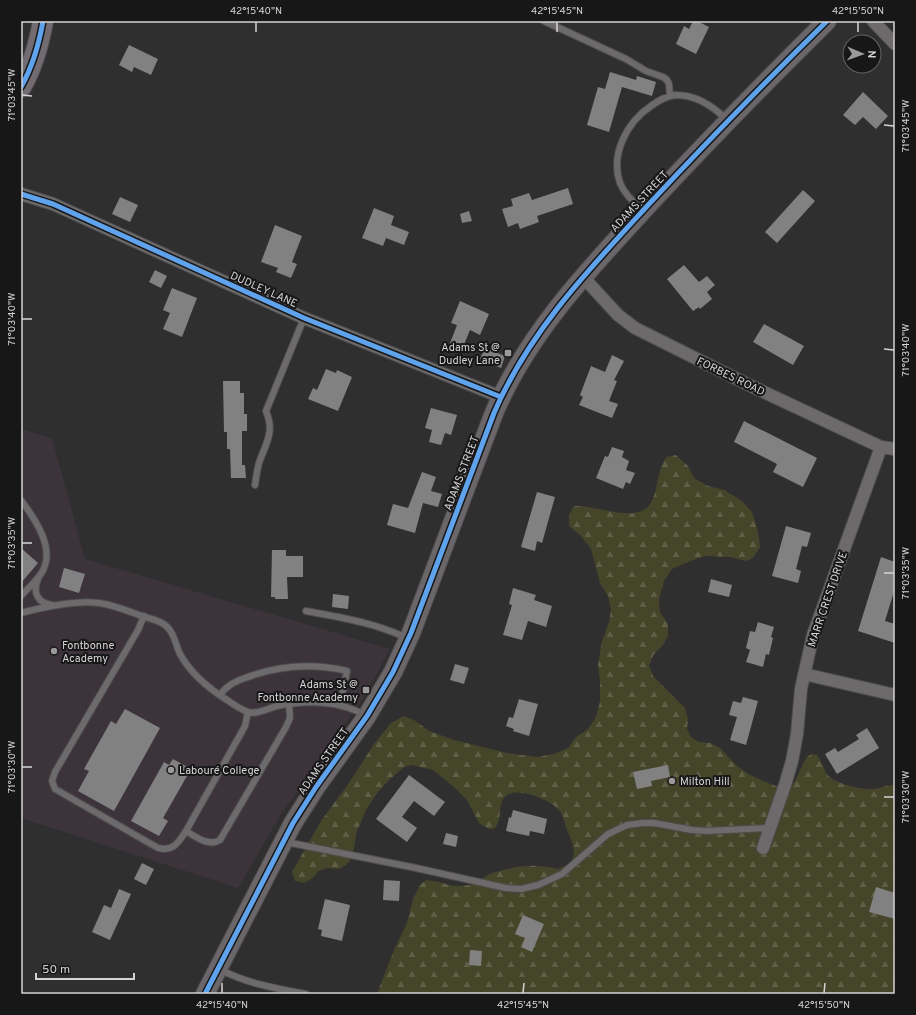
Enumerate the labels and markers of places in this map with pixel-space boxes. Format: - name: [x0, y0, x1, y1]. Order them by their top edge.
- place label: Adams St @ Dudley Lane: [439, 341, 500, 368]
- marker: Adams St @ Dudley Lane: [503, 348, 513, 358]
- place label: Fontbonne Academy: [62, 639, 114, 666]
- marker: Fontbonne Academy: [49, 646, 59, 656]
- place label: Adams St @ Fontbonne Academy: [257, 678, 358, 705]
- marker: Adams St @ Fontbonne Academy: [361, 685, 371, 695]
- place label: Labouré College: [179, 764, 260, 778]
- marker: Labouré College: [166, 765, 176, 775]
- place label: Milton Hill: [680, 775, 730, 789]
- marker: Milton Hill: [667, 776, 677, 786]

